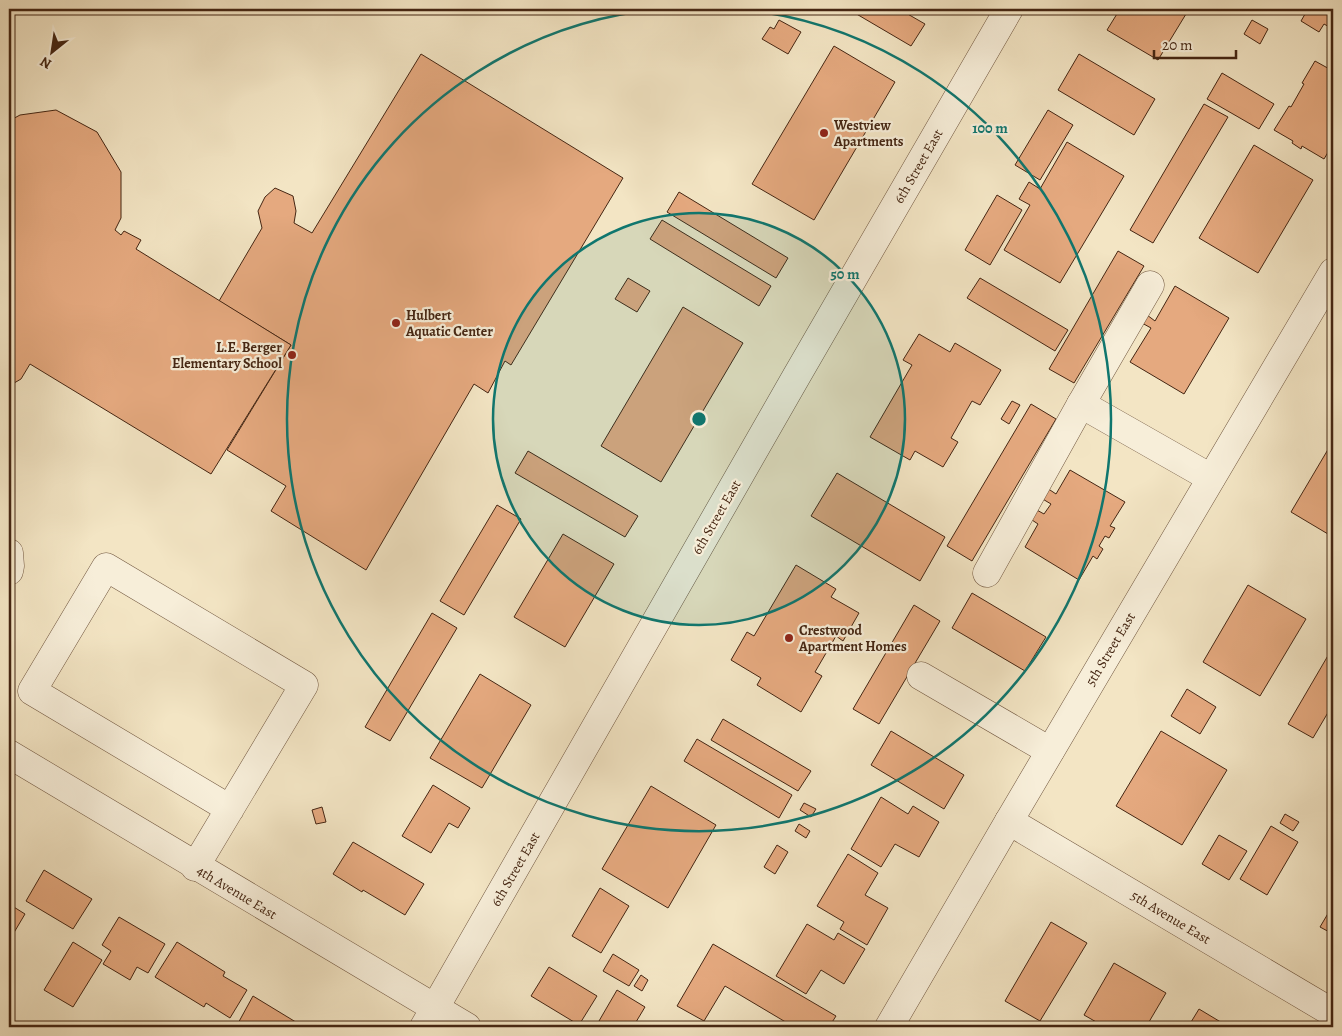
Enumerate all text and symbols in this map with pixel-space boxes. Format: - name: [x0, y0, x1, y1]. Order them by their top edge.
- north arrow: [28, 28, 78, 78]
- scale bar: [1154, 28, 1237, 60]
- text: 20 m: [1162, 35, 1193, 55]
- text: N: [37, 52, 55, 74]
- place label: Westview Apartments: [833, 116, 904, 151]
- text: 100 m: [972, 118, 1008, 138]
- street label: 6th Street East: [889, 125, 948, 207]
- marker: Westview Apartments: [818, 127, 830, 139]
- text: 50 m: [830, 264, 860, 284]
- place label: Hulbert Aquatic Center: [405, 306, 493, 341]
- marker: Hulbert Aquatic Center: [390, 317, 402, 329]
- place label: L.E. Berger Elementary School: [172, 338, 282, 373]
- marker: L.E. Berger Elementary School: [286, 349, 298, 361]
- centre of rings: [690, 410, 708, 428]
- street label: 6th Street East: [687, 476, 746, 558]
- street label: 5th Street East: [1081, 609, 1140, 690]
- place label: Crestwood Apartment Homes: [798, 621, 907, 656]
- marker: Crestwood Apartment Homes: [783, 632, 795, 644]
- street label: 6th Street East: [486, 828, 545, 910]
- street label: 4th Avenue East: [193, 861, 281, 924]
- street label: 5th Avenue East: [1127, 886, 1215, 949]

